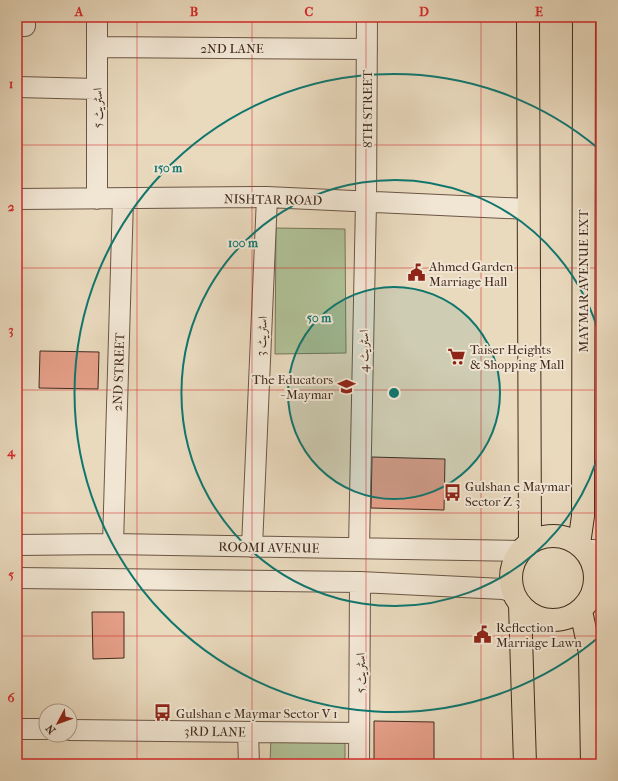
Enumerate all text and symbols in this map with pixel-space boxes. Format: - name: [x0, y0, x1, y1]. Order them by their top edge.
- text: A: [74, 4, 84, 19]
- text: B: [190, 4, 199, 19]
- text: C: [305, 4, 314, 19]
- text: D: [419, 4, 429, 19]
- text: E: [535, 4, 543, 19]
- street label: 2ND LANE: [200, 41, 264, 56]
- street label: 8TH STREET: [360, 70, 375, 148]
- text: 1: [9, 76, 14, 91]
- street label: اسٹریٹ 5: [90, 87, 106, 128]
- text: 150 m: [154, 161, 183, 175]
- street label: NISHTAR ROAD: [224, 191, 322, 208]
- text: 2: [8, 199, 15, 214]
- street label: MAYMAR AVENUE EXT: [576, 209, 591, 353]
- text: 100 m: [228, 236, 259, 250]
- place label: Ahmed Garden Marriage Hall: [428, 259, 514, 289]
- public building icon: Ahmed Garden Marriage Hall: [406, 263, 426, 283]
- text: 50 m: [307, 311, 332, 325]
- street label: اسٹریٹ 3: [253, 315, 271, 357]
- text: 3: [8, 322, 14, 338]
- street label: اسٹریٹ 4: [356, 329, 372, 373]
- street label: 2ND STREET: [110, 332, 127, 412]
- place label: Taiser Heights & Shopping Mall: [470, 342, 565, 372]
- supermarket icon: Taiser Heights & Shopping Mall: [447, 346, 467, 366]
- place label: The Educators - Maymar: [252, 372, 333, 402]
- school or university icon: The Educators - Maymar: [336, 376, 356, 396]
- centre of rings: [387, 386, 401, 400]
- text: 4: [6, 444, 16, 460]
- place label: Gulshan e Maymar Sector Z 3: [465, 479, 570, 509]
- bus stop icon: Gulshan e Maymar Sector Z 3: [442, 483, 462, 503]
- street label: ROOMI AVENUE: [218, 539, 320, 556]
- text: 5: [8, 567, 14, 582]
- place label: Reflection Marriage Lawn: [496, 620, 582, 650]
- public building icon: Reflection Marriage Lawn: [473, 624, 493, 644]
- street label: اسٹریٹ 5: [353, 652, 369, 693]
- text: 6: [7, 690, 15, 705]
- north arrow: [38, 703, 78, 743]
- bus stop icon: Gulshan e Maymar Sector V 1: [153, 703, 173, 723]
- place label: Gulshan e Maymar Sector V 1: [176, 706, 338, 721]
- text: N: [43, 721, 58, 737]
- street label: 3RD LANE: [184, 723, 246, 740]

